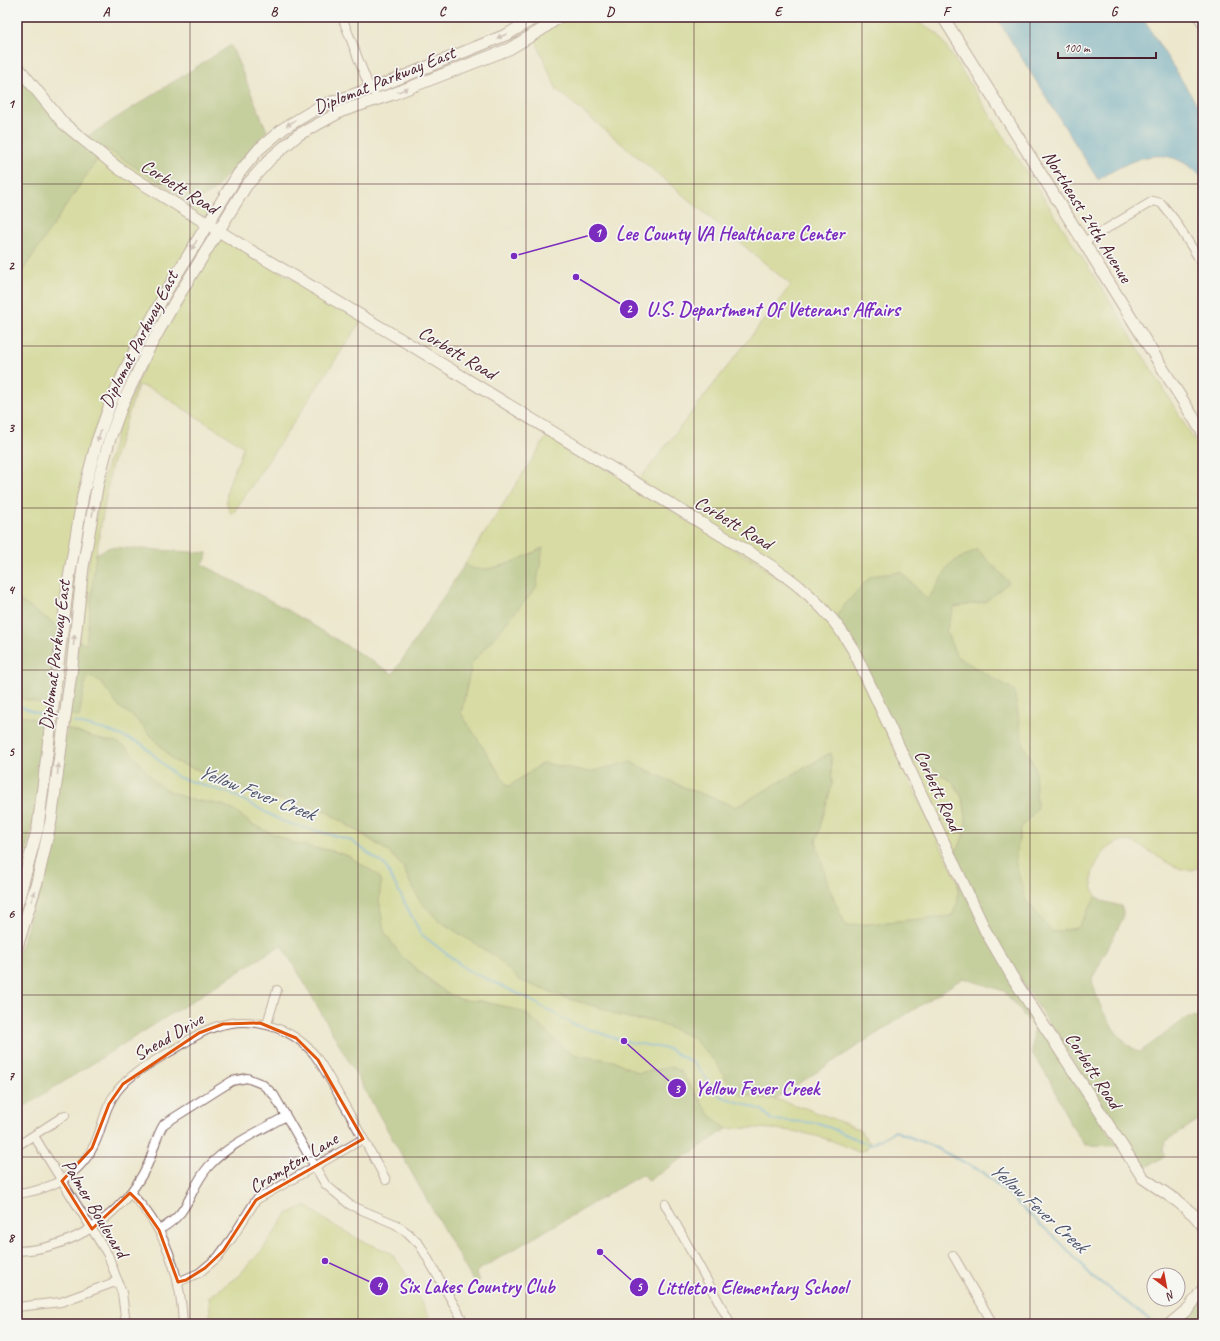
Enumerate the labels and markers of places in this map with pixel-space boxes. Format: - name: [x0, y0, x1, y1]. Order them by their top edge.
- callout: Lee County VA Healthcare Center: [588, 217, 852, 249]
- callout: U.S. Department Of Veterans Affairs: [619, 293, 908, 325]
- callout: Yellow Fever Creek: [667, 1072, 827, 1104]
- callout: Six Lakes Country Club: [369, 1270, 563, 1302]
- callout: Littleton Elementary School: [629, 1271, 856, 1303]

